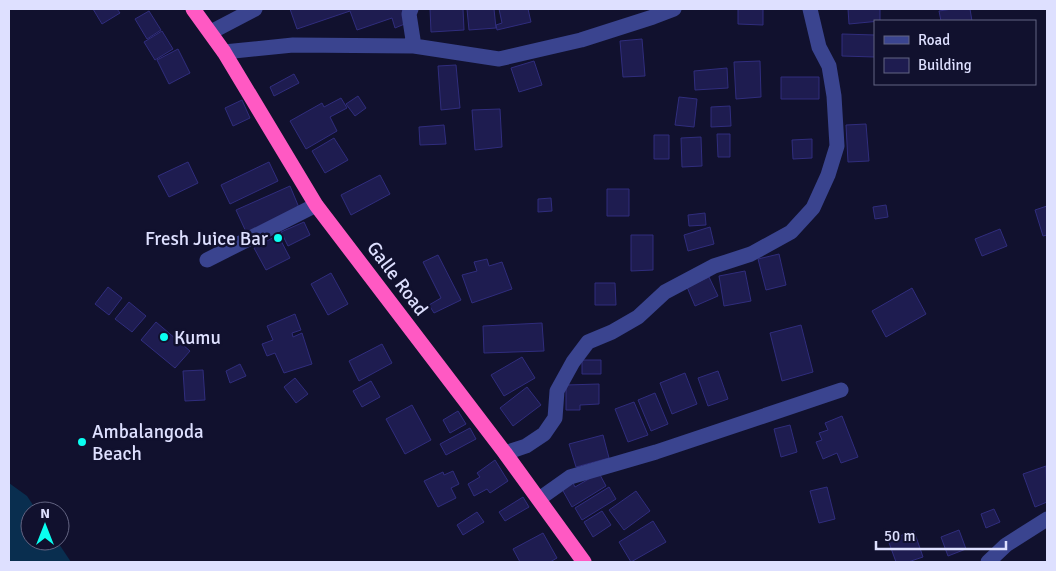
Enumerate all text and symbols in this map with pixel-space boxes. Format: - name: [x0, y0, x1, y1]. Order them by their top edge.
- legend: [874, 20, 1036, 85]
- text: Road: [918, 31, 950, 49]
- text: Building: [918, 56, 972, 74]
- place label: Fresh Juice Bar: [145, 227, 268, 251]
- marker: Fresh Juice Bar: [272, 232, 284, 244]
- street label: Galle Road: [361, 237, 433, 321]
- place label: Kumu: [174, 326, 221, 350]
- marker: Kumu: [158, 331, 170, 343]
- place label: Ambalangoda Beach: [92, 420, 204, 466]
- marker: Ambalangoda Beach: [76, 436, 88, 448]
- north arrow: [20, 501, 70, 551]
- text: N: [40, 505, 50, 522]
- scale bar: [876, 518, 1006, 550]
- text: 50 m: [884, 527, 915, 545]

